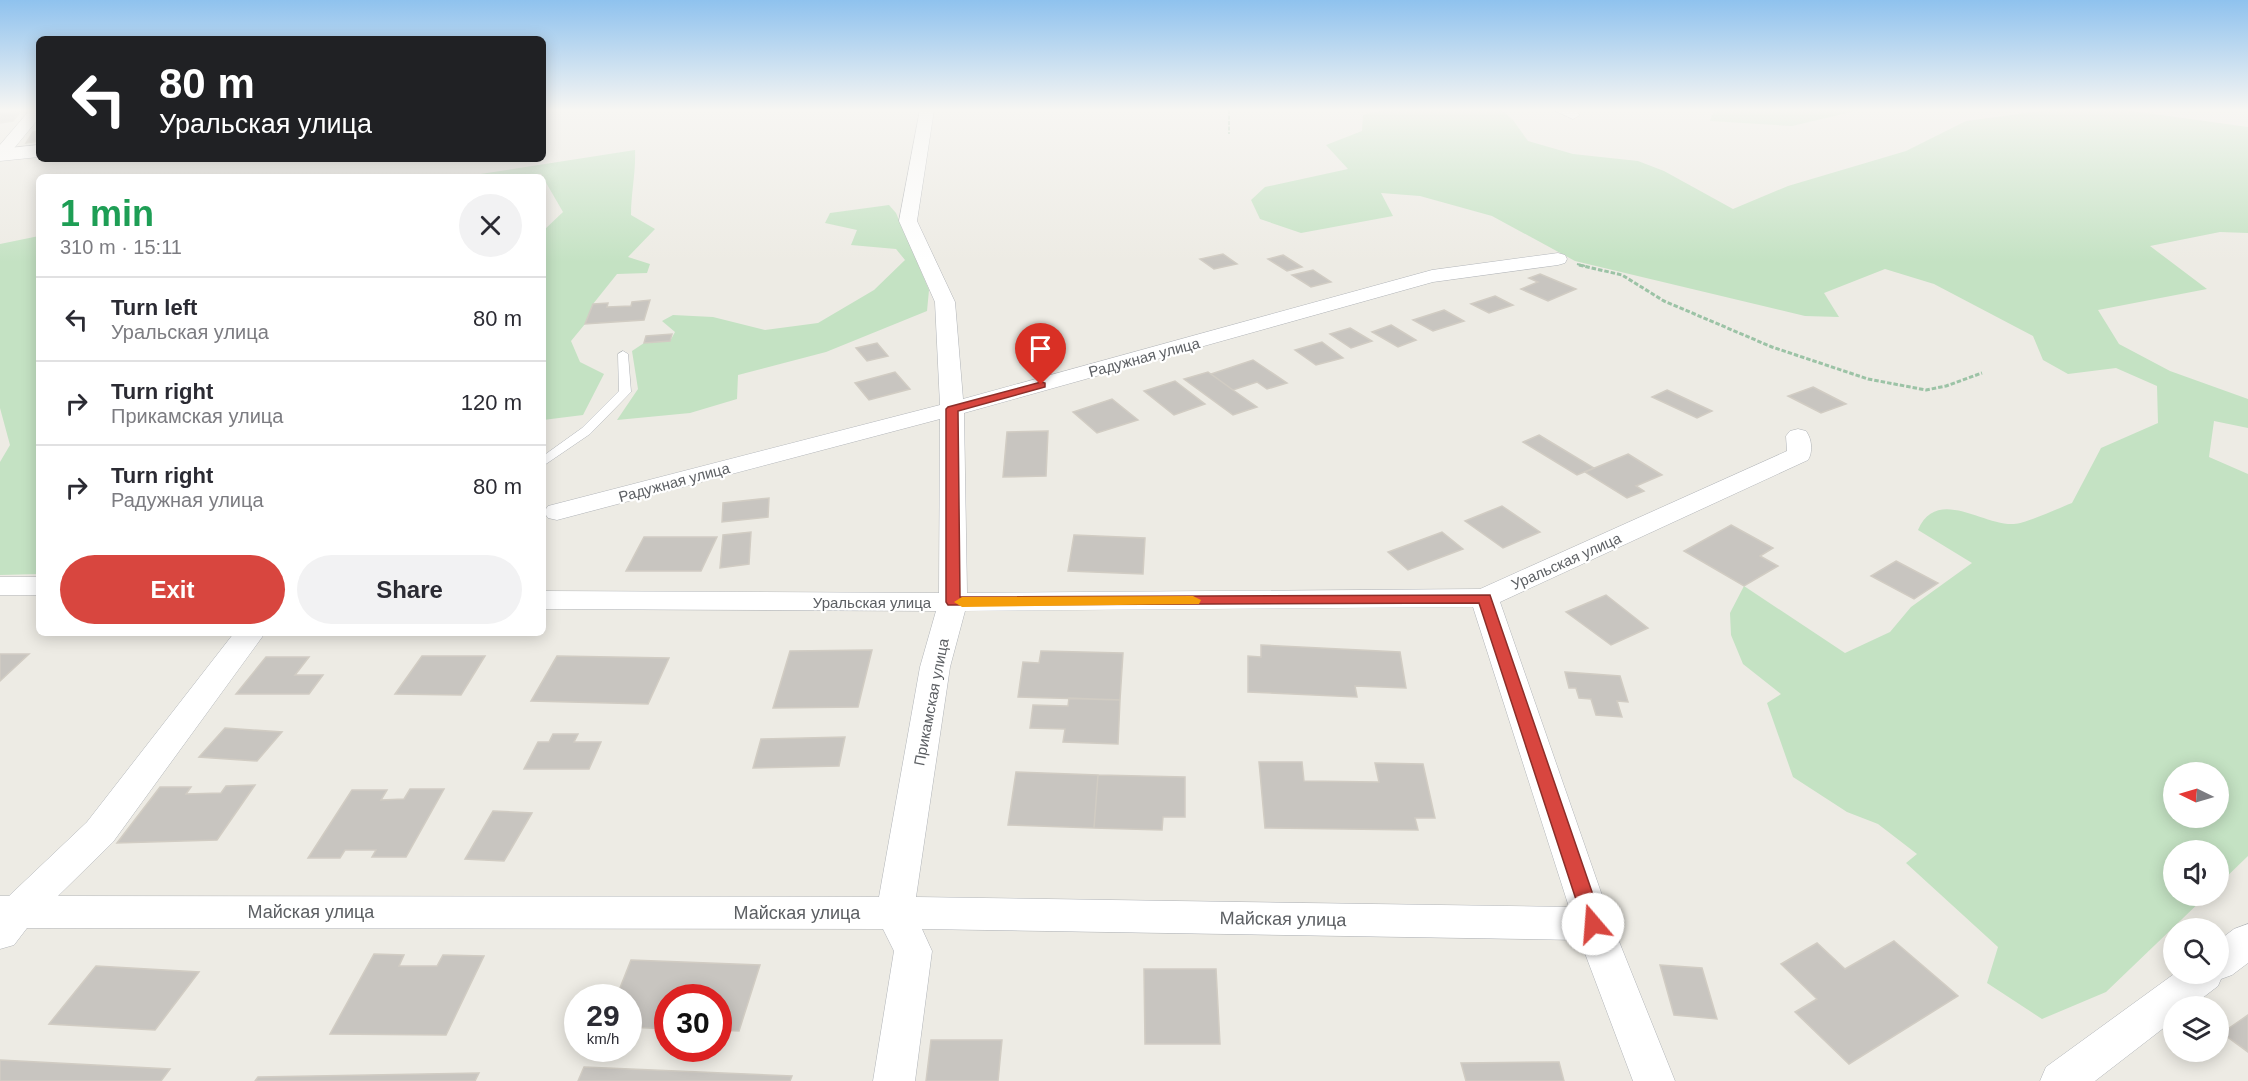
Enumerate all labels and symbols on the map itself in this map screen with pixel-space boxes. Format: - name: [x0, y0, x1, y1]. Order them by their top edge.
- pin: [1015, 323, 1066, 385]
- street label: Радужная улица: [1087, 334, 1202, 380]
- street label: Радужная улица: [617, 459, 732, 505]
- street label: Уральская улица: [1508, 529, 1624, 593]
- street label: Уральская улица: [813, 594, 932, 611]
- street label: Прикамская улица: [910, 636, 952, 767]
- north arrow: [2163, 762, 2229, 828]
- position arrow: [1561, 892, 1625, 956]
- street label: Майская улица: [248, 902, 375, 922]
- street label: Майская улица: [734, 903, 861, 923]
- street label: Майская улица: [1219, 908, 1348, 930]
- speed limit sign: 30: [654, 984, 732, 1062]

